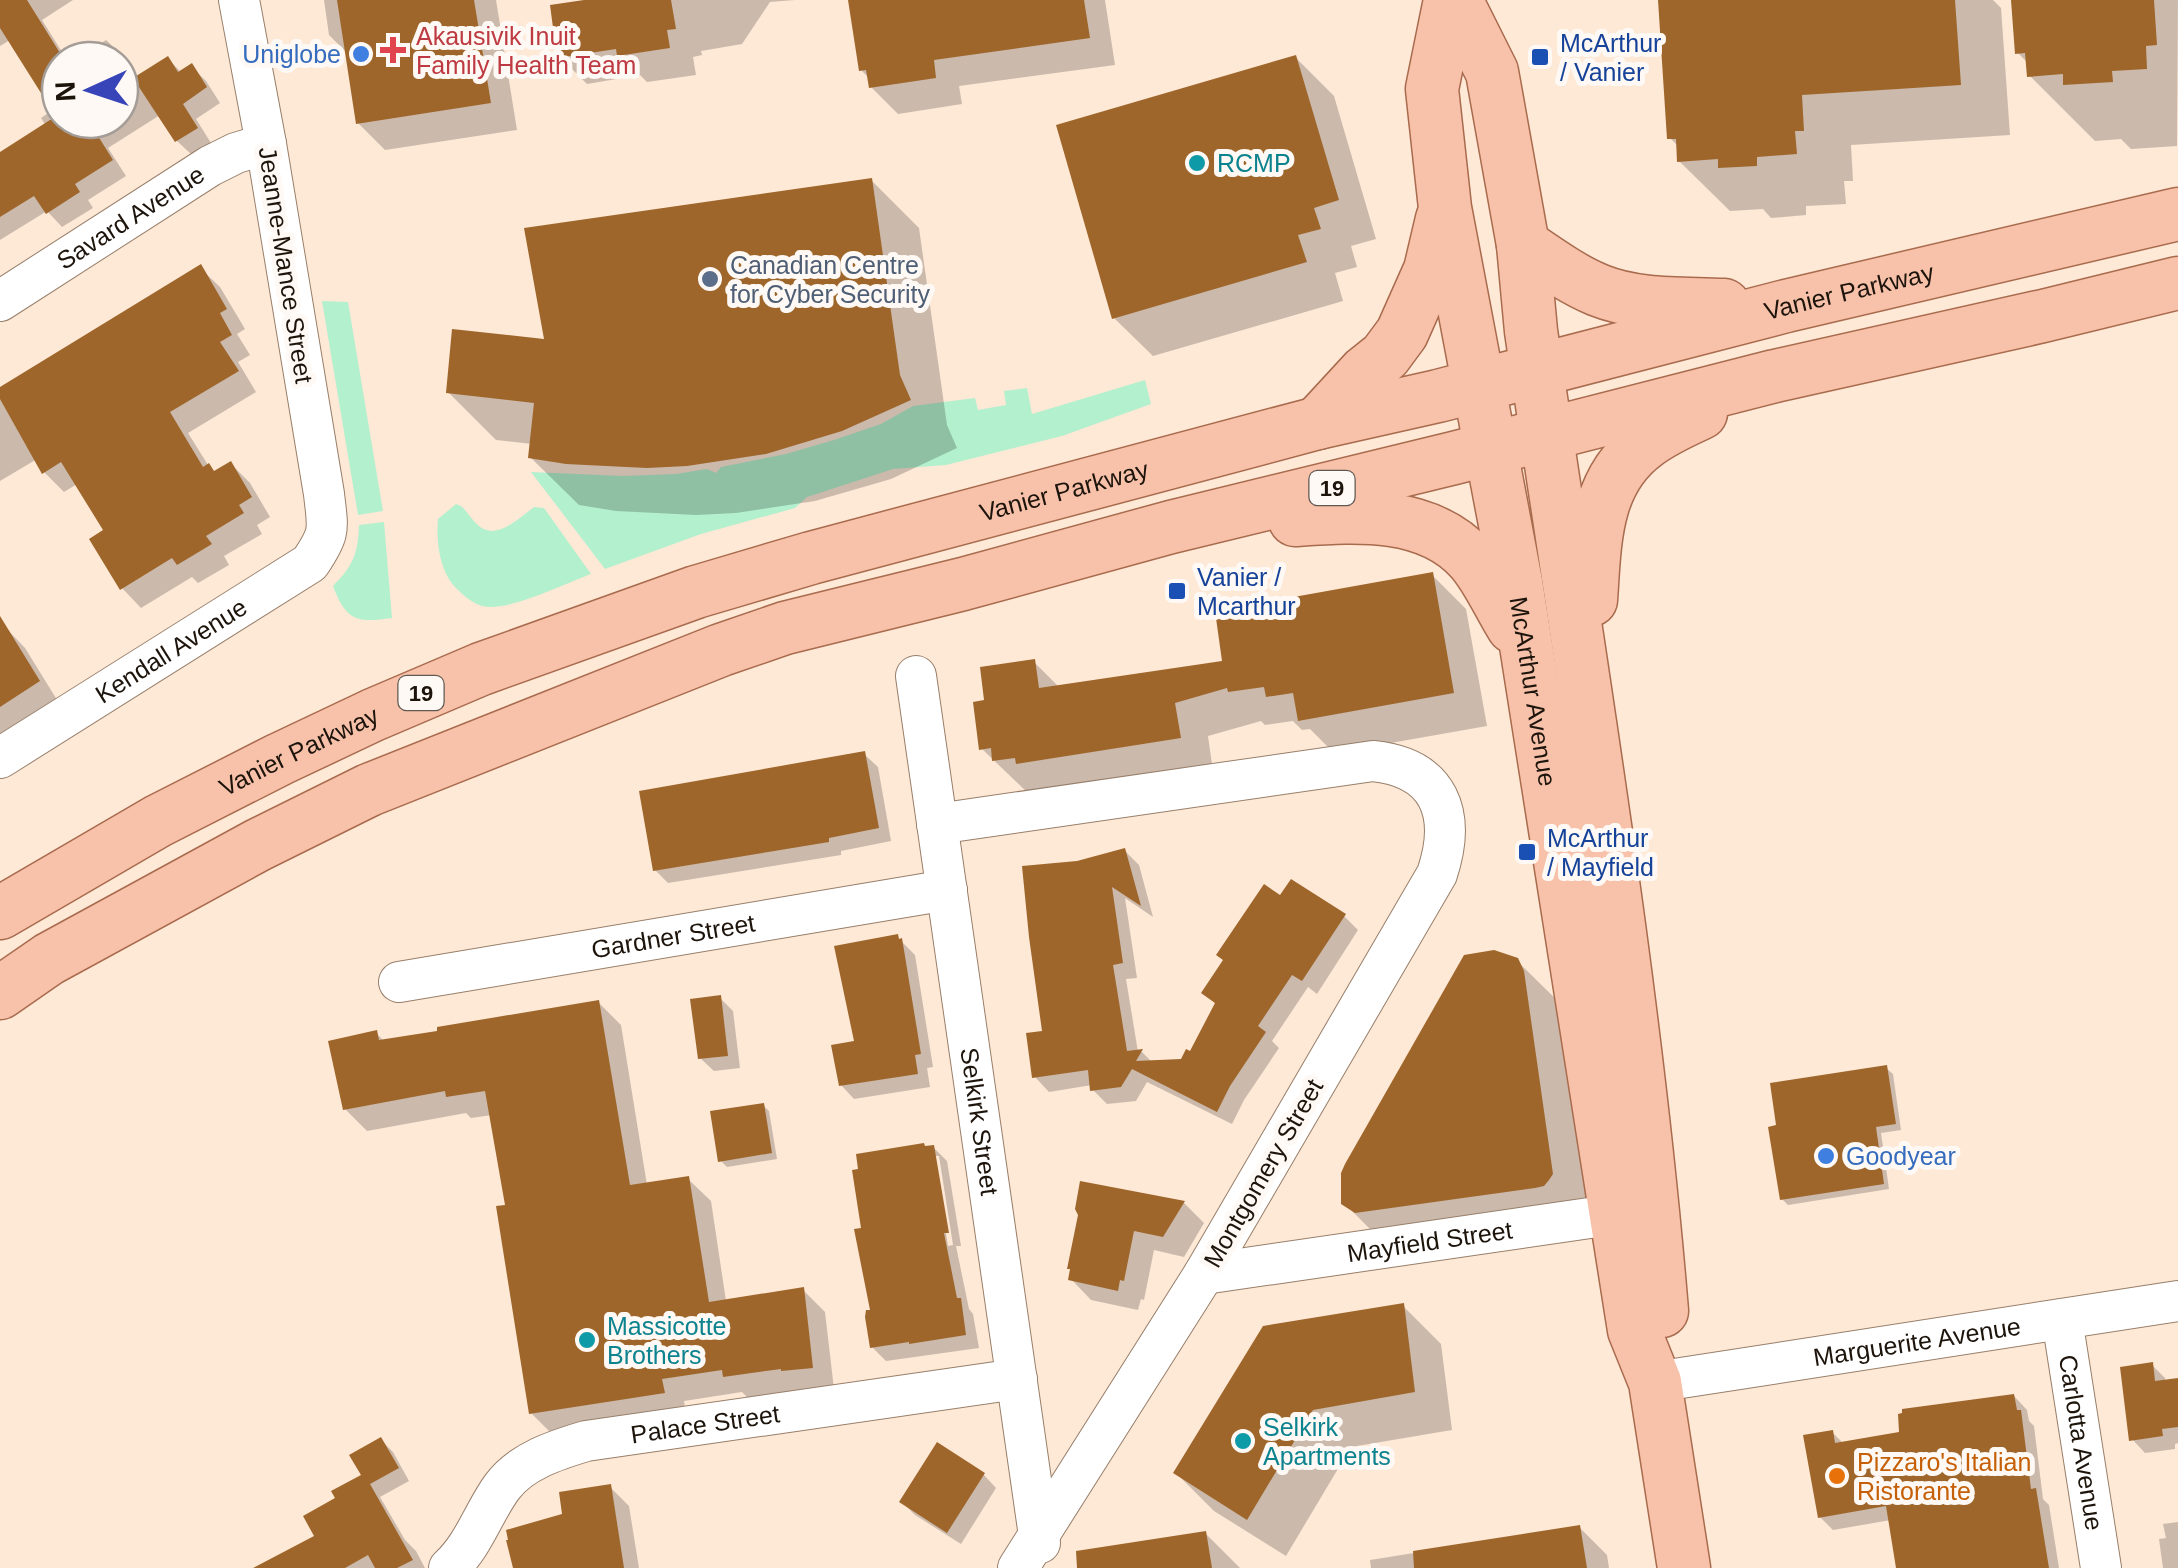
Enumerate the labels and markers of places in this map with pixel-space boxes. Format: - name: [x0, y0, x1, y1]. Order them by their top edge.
- place label: Akausivik Inuit Family Health Team: [416, 22, 636, 79]
- place label: McArthur / Vanier: [1560, 29, 1661, 86]
- marker: Akausivik Inuit Family Health Team: [380, 37, 406, 63]
- place label: Uniglobe: [242, 40, 341, 68]
- marker: Uniglobe: [350, 43, 372, 65]
- marker: McArthur / Vanier: [1529, 46, 1551, 68]
- place label: RCMP: [1217, 149, 1291, 177]
- marker: RCMP: [1186, 152, 1208, 174]
- place label: Canadian Centre for Cyber Security: [730, 251, 931, 308]
- marker: Canadian Centre for Cyber Security: [699, 268, 721, 290]
- place label: Vanier / Mcarthur: [1197, 563, 1296, 620]
- marker: Vanier / Mcarthur: [1166, 580, 1188, 602]
- place label: McArthur / Mayfield: [1547, 824, 1654, 881]
- marker: McArthur / Mayfield: [1516, 841, 1538, 863]
- place label: Goodyear: [1846, 1142, 1956, 1170]
- marker: Goodyear: [1815, 1145, 1837, 1167]
- place label: Massicotte Brothers: [607, 1312, 726, 1369]
- marker: Massicotte Brothers: [576, 1329, 598, 1351]
- place label: Selkirk Apartments: [1263, 1413, 1391, 1470]
- marker: Selkirk Apartments: [1232, 1430, 1254, 1452]
- place label: Pizzaro's Italian Ristorante: [1857, 1448, 2031, 1505]
- marker: Pizzaro's Italian Ristorante: [1826, 1465, 1848, 1487]

